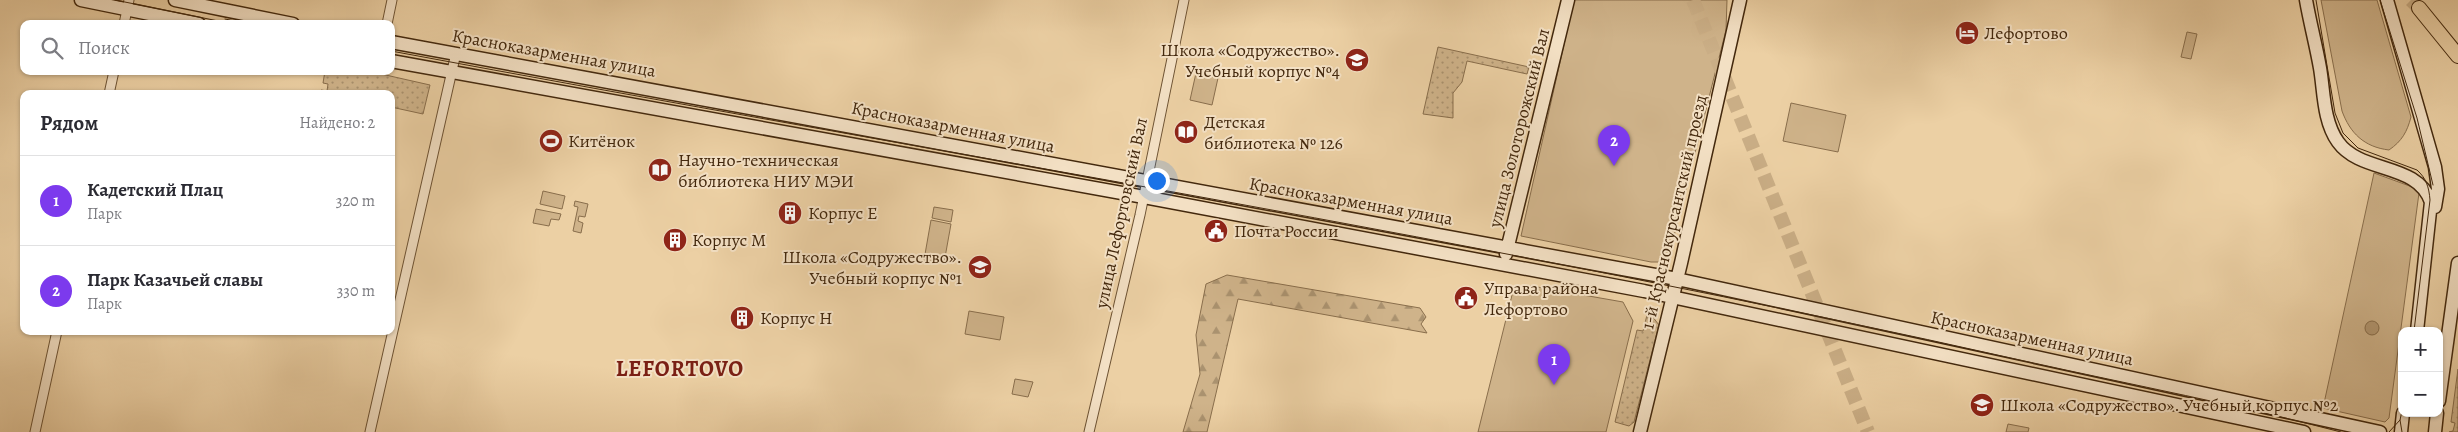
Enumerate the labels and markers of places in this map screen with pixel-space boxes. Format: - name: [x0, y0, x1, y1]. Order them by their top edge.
- hotel icon: Лефортово: [1954, 20, 1980, 46]
- place label: Лефортово: [1984, 21, 2068, 45]
- place label: Школа «Содружество». Учебный корпус №4: [1160, 38, 1340, 83]
- school or university icon: Школа «Содружество». Учебный корпус №4: [1344, 47, 1370, 73]
- place label: Детская библиотека № 126: [1204, 110, 1343, 155]
- library icon: Детская библиотека № 126: [1173, 119, 1199, 145]
- pin: 2: [1598, 125, 1630, 166]
- sports icon: Китёнок: [538, 128, 564, 154]
- place label: Китёнок: [568, 129, 635, 153]
- place label: Научно-техническая библиотека НИУ МЭИ: [678, 148, 854, 193]
- library icon: Научно-техническая библиотека НИУ МЭИ: [647, 157, 673, 183]
- building icon: Корпус Е: [777, 200, 803, 226]
- place label: Корпус Е: [808, 201, 878, 225]
- public building icon: Почта России: [1203, 218, 1229, 244]
- place label: Почта России: [1234, 219, 1339, 243]
- building icon: Корпус М: [662, 227, 688, 253]
- place label: Корпус М: [692, 228, 766, 252]
- place label: Школа «Содружество». Учебный корпус №1: [782, 245, 962, 290]
- school or university icon: Школа «Содружество». Учебный корпус №1: [967, 254, 993, 280]
- place label: Управа района Лефортово: [1484, 276, 1599, 321]
- public building icon: Управа района Лефортово: [1453, 285, 1479, 311]
- building icon: Корпус Н: [729, 305, 755, 331]
- place label: Корпус Н: [760, 306, 833, 330]
- pin: 1: [1538, 344, 1570, 385]
- school or university icon: Школа «Содружество». Учебный корпус №2: [1969, 392, 1995, 418]
- place label: Школа «Содружество». Учебный корпус №2: [2000, 393, 2339, 417]

